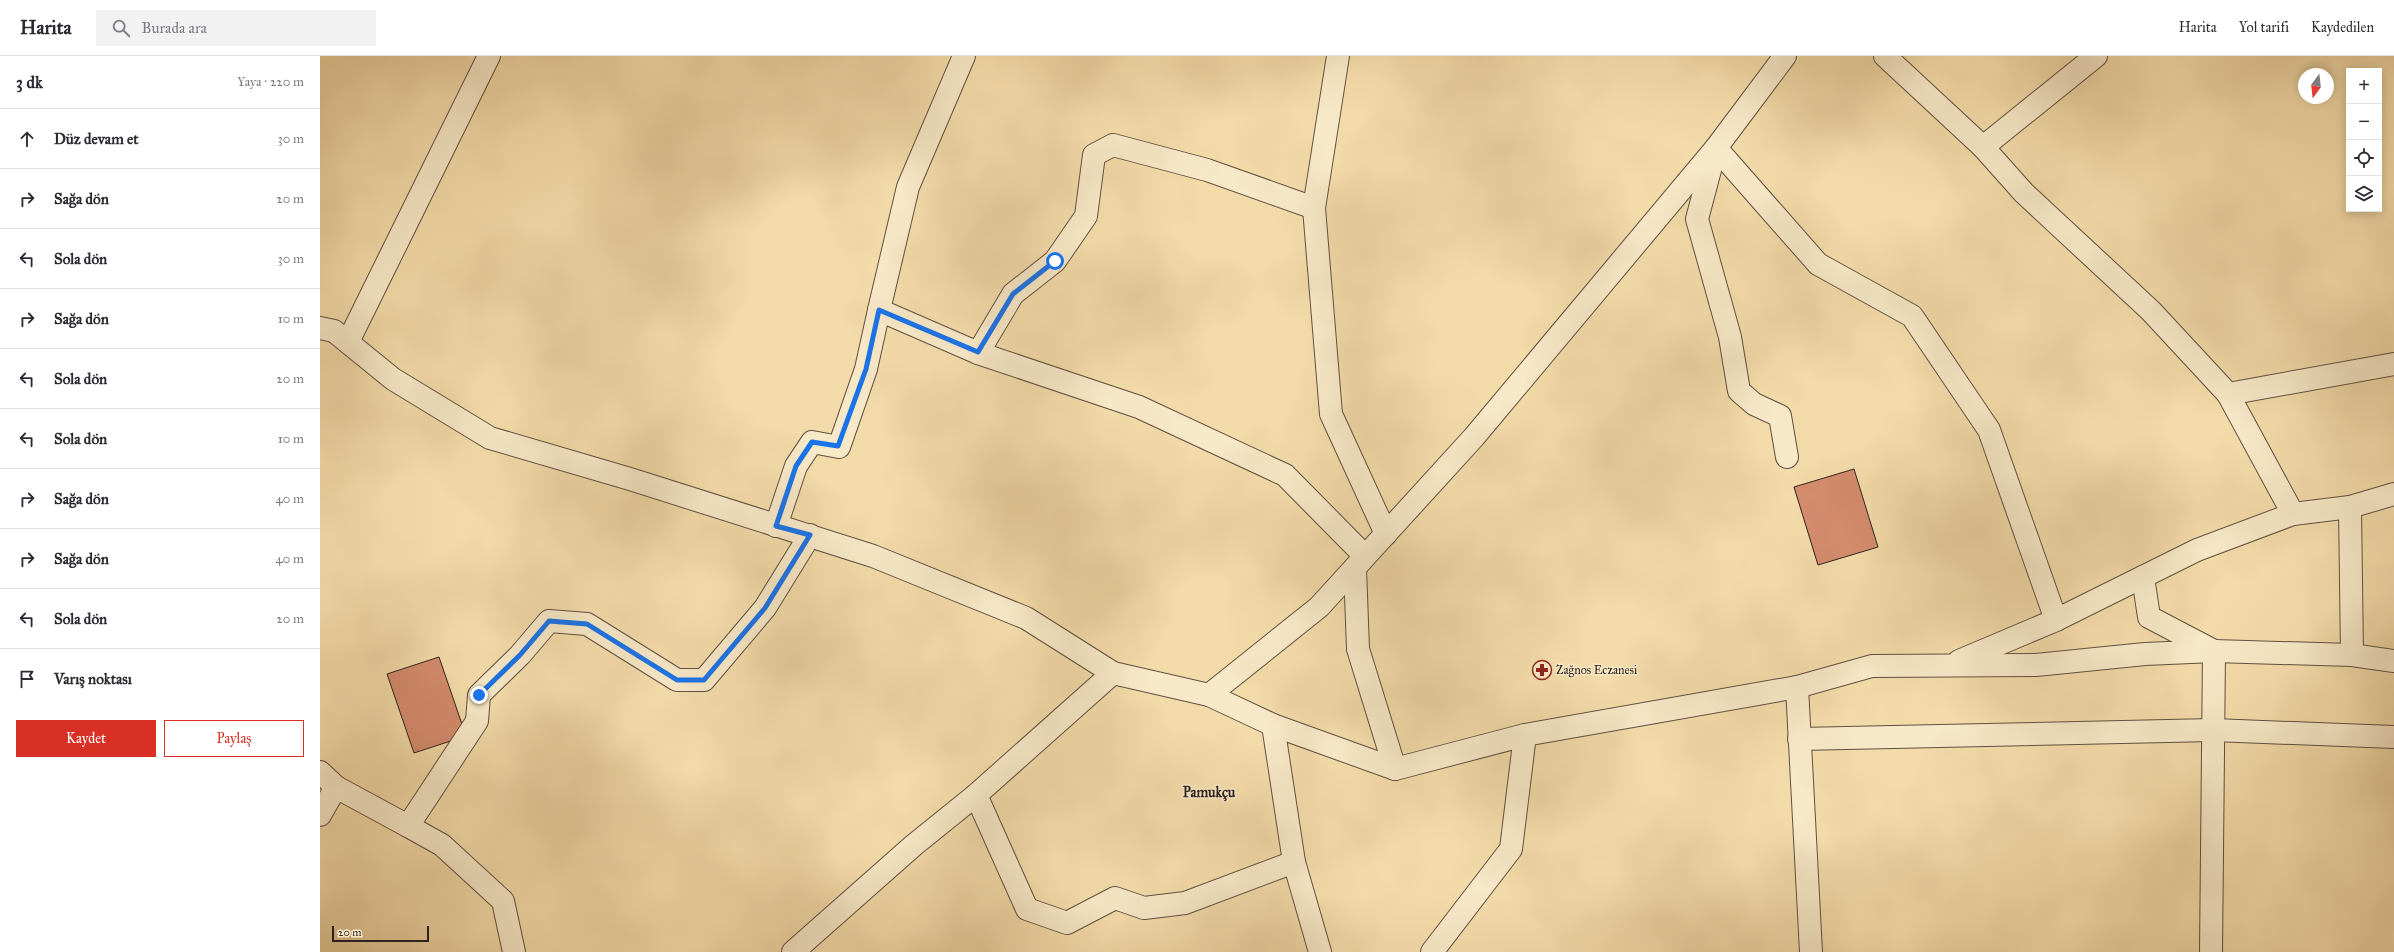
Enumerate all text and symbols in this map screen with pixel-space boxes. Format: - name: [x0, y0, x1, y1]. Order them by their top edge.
- search box: [96, 10, 376, 46]
- text: Harita: [20, 16, 72, 39]
- icon: search: [110, 17, 132, 39]
- text: Burada ara: [142, 19, 207, 37]
- text: Harita: [2179, 19, 2217, 36]
- text: Yol tarifi: [2239, 19, 2289, 36]
- text: Kaydedilen: [2311, 19, 2374, 36]
- north arrow: [2298, 68, 2334, 104]
- map controls: [2346, 68, 2382, 212]
- button: +: [2346, 68, 2382, 104]
- text: 3 dk: [16, 72, 43, 93]
- text: Yaya · 220 m: [237, 74, 304, 90]
- button: −: [2346, 104, 2382, 140]
- icon: ahead: [16, 128, 38, 150]
- text: Düz devam et: [54, 130, 139, 148]
- text: 30 m: [278, 131, 304, 147]
- button: locate: [2346, 140, 2382, 176]
- button: layers: [2346, 176, 2382, 212]
- icon: right: [16, 188, 38, 210]
- text: Sağa dön: [54, 190, 109, 208]
- text: 20 m: [276, 191, 304, 207]
- icon: left: [16, 248, 38, 270]
- text: Sola dön: [54, 250, 107, 268]
- text: 30 m: [278, 251, 304, 267]
- route start: [1046, 252, 1064, 270]
- icon: right: [16, 308, 38, 330]
- text: Sağa dön: [54, 310, 109, 328]
- text: 10 m: [278, 311, 304, 327]
- icon: left: [16, 368, 38, 390]
- text: Sola dön: [54, 370, 107, 388]
- text: 20 m: [276, 371, 304, 387]
- icon: left: [16, 428, 38, 450]
- text: Sola dön: [54, 430, 107, 448]
- text: 10 m: [278, 431, 304, 447]
- icon: right: [16, 488, 38, 510]
- text: Sağa dön: [54, 490, 109, 508]
- text: 40 m: [275, 491, 304, 507]
- icon: right: [16, 548, 38, 570]
- text: Sağa dön: [54, 550, 109, 568]
- text: 40 m: [275, 551, 304, 567]
- icon: left: [16, 608, 38, 630]
- text: Sola dön: [54, 610, 107, 628]
- text: 20 m: [276, 611, 304, 627]
- pharmacy icon: Zağnos Eczanesi: [1531, 659, 1553, 681]
- place label: Zağnos Eczanesi: [1556, 663, 1638, 678]
- icon: arrive: [16, 668, 38, 690]
- text: Varış noktası: [54, 670, 132, 688]
- route end: [470, 686, 488, 704]
- button: Kaydet: [16, 720, 156, 757]
- button: Paylaş: [164, 720, 304, 757]
- district label: Pamukçu: [1183, 784, 1236, 802]
- scale bar: [332, 924, 429, 943]
- text: 20 m: [338, 926, 361, 939]

